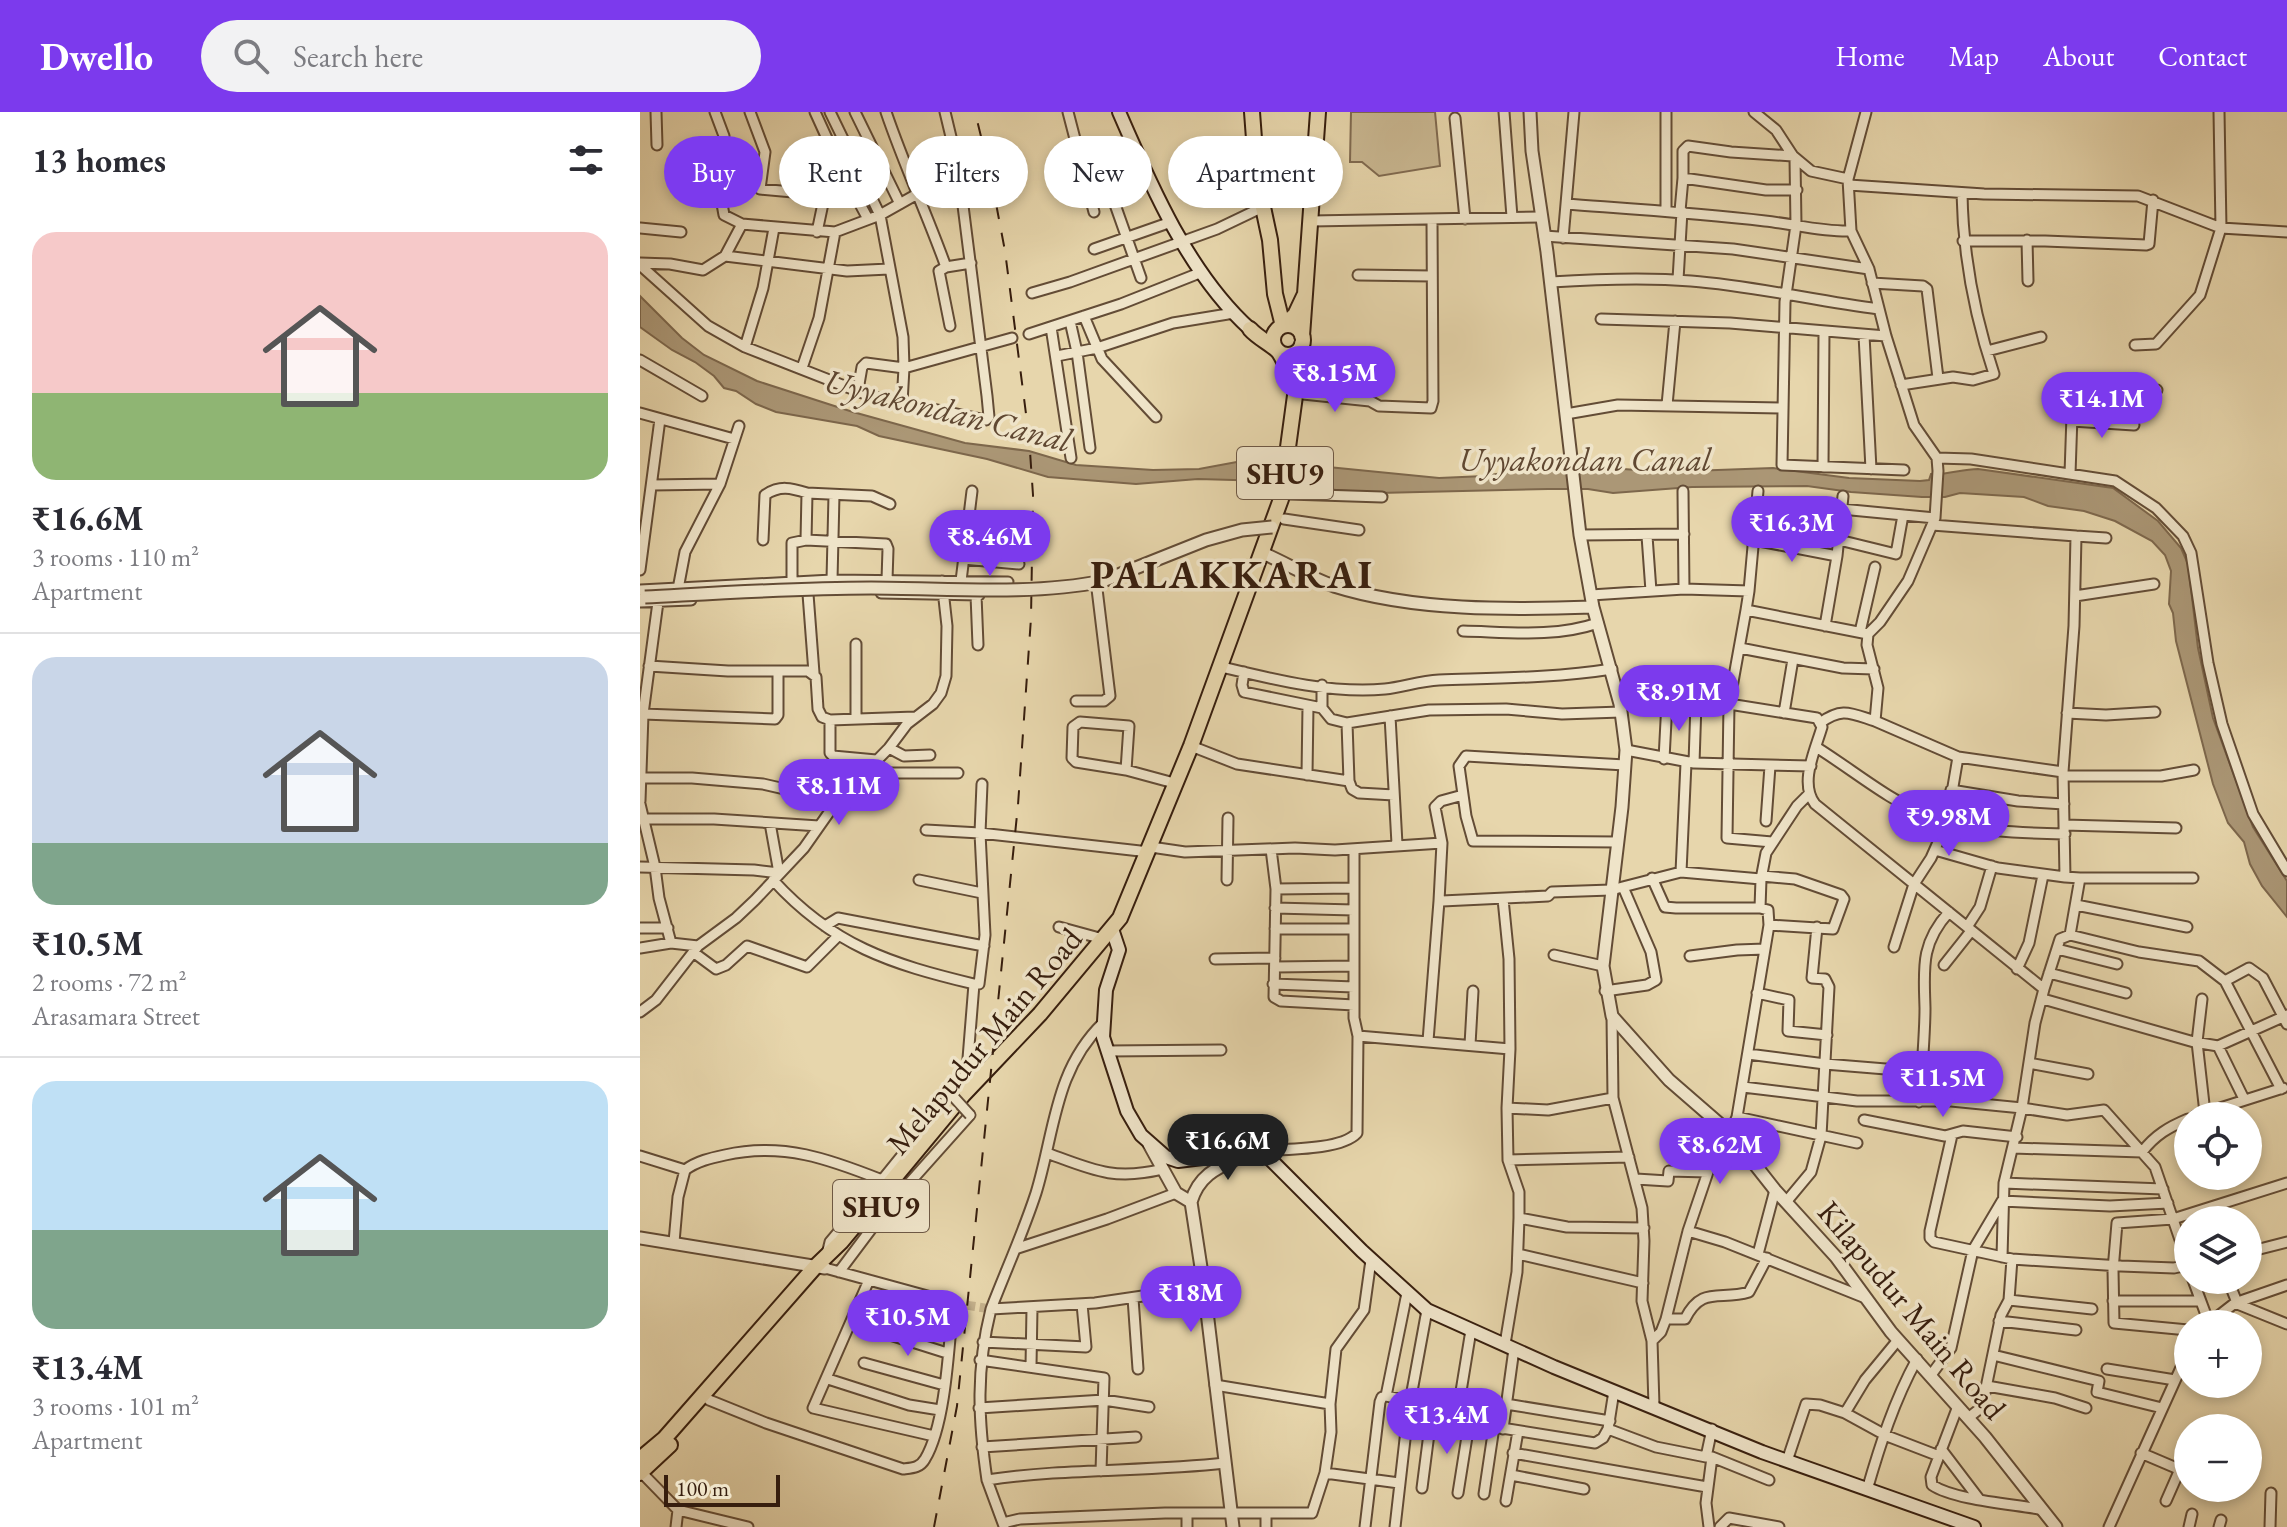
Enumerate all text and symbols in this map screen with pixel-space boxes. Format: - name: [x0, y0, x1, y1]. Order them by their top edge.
- search box: [201, 20, 761, 92]
- text: Dwello: [40, 32, 153, 81]
- icon: search: [229, 34, 273, 78]
- text: Search here: [293, 37, 423, 76]
- text: Home: [1835, 38, 1905, 74]
- text: Map: [1949, 38, 1999, 74]
- text: About: [2043, 38, 2114, 74]
- text: Contact: [2158, 38, 2247, 74]
- chip: Buy: [664, 136, 763, 208]
- chip: Rent: [779, 136, 890, 208]
- chip: Filters: [906, 136, 1028, 208]
- chip: New: [1044, 136, 1152, 208]
- chip: Apartment: [1168, 136, 1343, 208]
- text: 13 homes: [32, 138, 166, 182]
- icon: filters: [564, 138, 608, 182]
- icon: home: [248, 284, 392, 428]
- pin: ₹8.15M: [1270, 346, 1400, 414]
- text: ₹8.15M: [1292, 355, 1378, 389]
- water label: Uyyakondan Canal: [820, 358, 1077, 462]
- pin: ₹14.1M: [2037, 372, 2167, 440]
- text: ₹14.1M: [2059, 381, 2145, 415]
- water label: Uyyakondan Canal: [1458, 437, 1713, 481]
- road number: SHU9: [1237, 447, 1333, 499]
- text: ₹16.6M: [32, 496, 144, 540]
- pin: ₹16.3M: [1727, 496, 1857, 564]
- text: ₹16.3M: [1749, 505, 1835, 539]
- pin: ₹8.46M: [925, 510, 1055, 578]
- text: ₹8.46M: [947, 519, 1033, 553]
- text: 3 rooms · 110 m²: [32, 540, 199, 574]
- district label: PALAKKARAI: [1090, 548, 1374, 600]
- text: Apartment: [32, 574, 142, 608]
- pin: ₹8.91M: [1614, 665, 1744, 733]
- text: ₹8.91M: [1636, 674, 1722, 708]
- icon: home: [248, 709, 392, 853]
- pin: ₹8.11M: [774, 759, 904, 827]
- text: ₹8.11M: [796, 768, 882, 802]
- pin: ₹9.98M: [1884, 790, 2014, 858]
- text: ₹9.98M: [1906, 799, 1992, 833]
- street label: Melapudur Main Road: [877, 918, 1092, 1163]
- text: ₹10.5M: [32, 921, 144, 965]
- text: 2 rooms · 72 m²: [32, 965, 187, 999]
- text: Arasamara Street: [32, 999, 200, 1033]
- pin: ₹11.5M: [1878, 1051, 2008, 1119]
- text: ₹11.5M: [1900, 1060, 1986, 1094]
- map controls: [2174, 1102, 2262, 1502]
- button: locate: [2174, 1102, 2262, 1190]
- pin: ₹16.6M: [1163, 1114, 1293, 1182]
- pin: ₹8.62M: [1655, 1118, 1785, 1186]
- text: ₹16.6M: [1185, 1123, 1271, 1157]
- text: ₹8.62M: [1677, 1127, 1763, 1161]
- icon: home: [248, 1133, 392, 1277]
- road number: SHU9: [833, 1180, 929, 1232]
- street label: Kilapudur Main Road: [1808, 1192, 2016, 1429]
- button: layers: [2174, 1206, 2262, 1294]
- pin: ₹18M: [1144, 1266, 1238, 1334]
- text: ₹18M: [1158, 1275, 1224, 1309]
- pin: ₹10.5M: [843, 1290, 973, 1358]
- text: ₹10.5M: [865, 1299, 951, 1333]
- button: +: [2174, 1310, 2262, 1398]
- text: ₹13.4M: [32, 1345, 144, 1389]
- pin: ₹13.4M: [1382, 1388, 1512, 1456]
- text: 3 rooms · 101 m²: [32, 1389, 199, 1423]
- text: ₹13.4M: [1404, 1397, 1490, 1431]
- button: −: [2174, 1414, 2262, 1502]
- text: Apartment: [32, 1423, 142, 1457]
- scale bar: [664, 1471, 780, 1507]
- text: 100 m: [676, 1474, 729, 1503]

